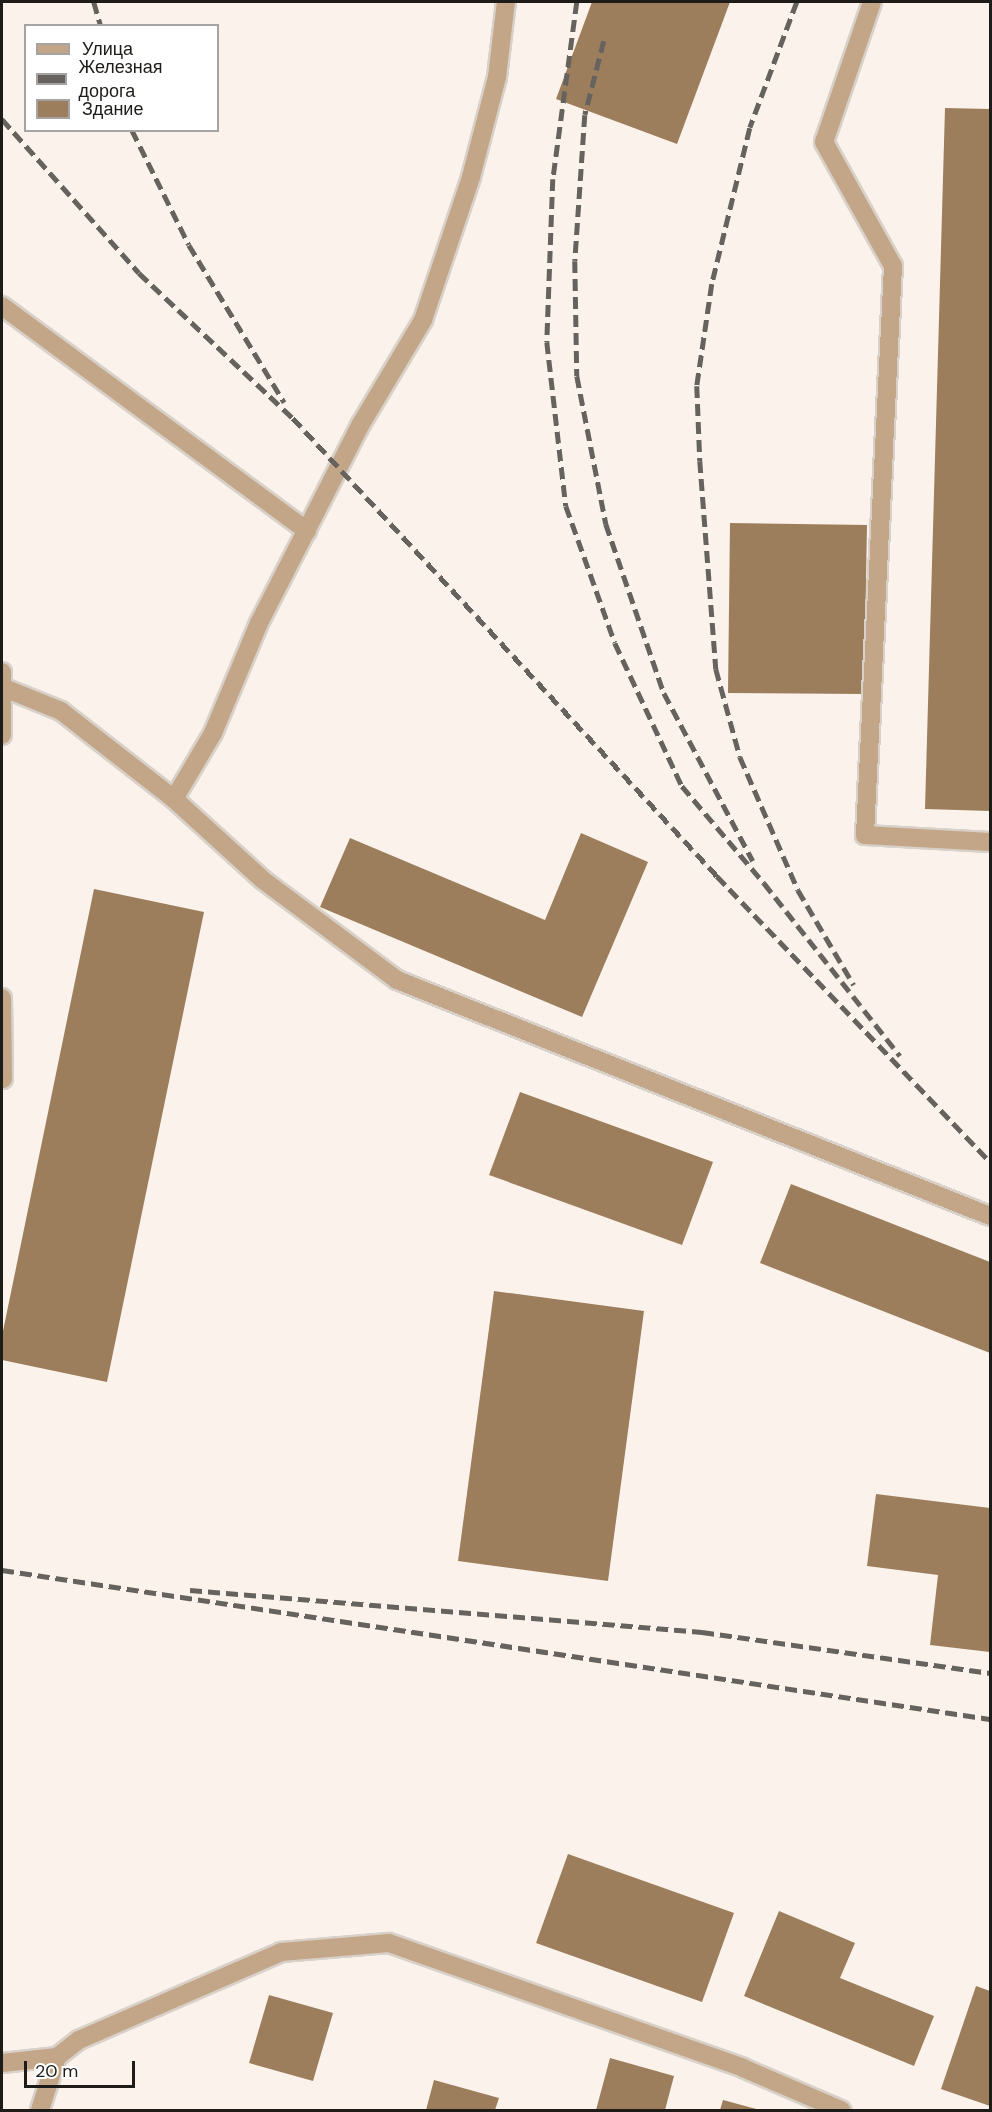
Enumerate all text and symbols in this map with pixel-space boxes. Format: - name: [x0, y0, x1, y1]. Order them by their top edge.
- legend: [24, 24, 219, 132]
- text: Улица: [82, 37, 133, 61]
- text: Железная дорога: [79, 55, 162, 103]
- text: Здание: [82, 97, 143, 121]
- scale bar: [27, 2049, 138, 2087]
- text: 20 m: [35, 2059, 78, 2083]

